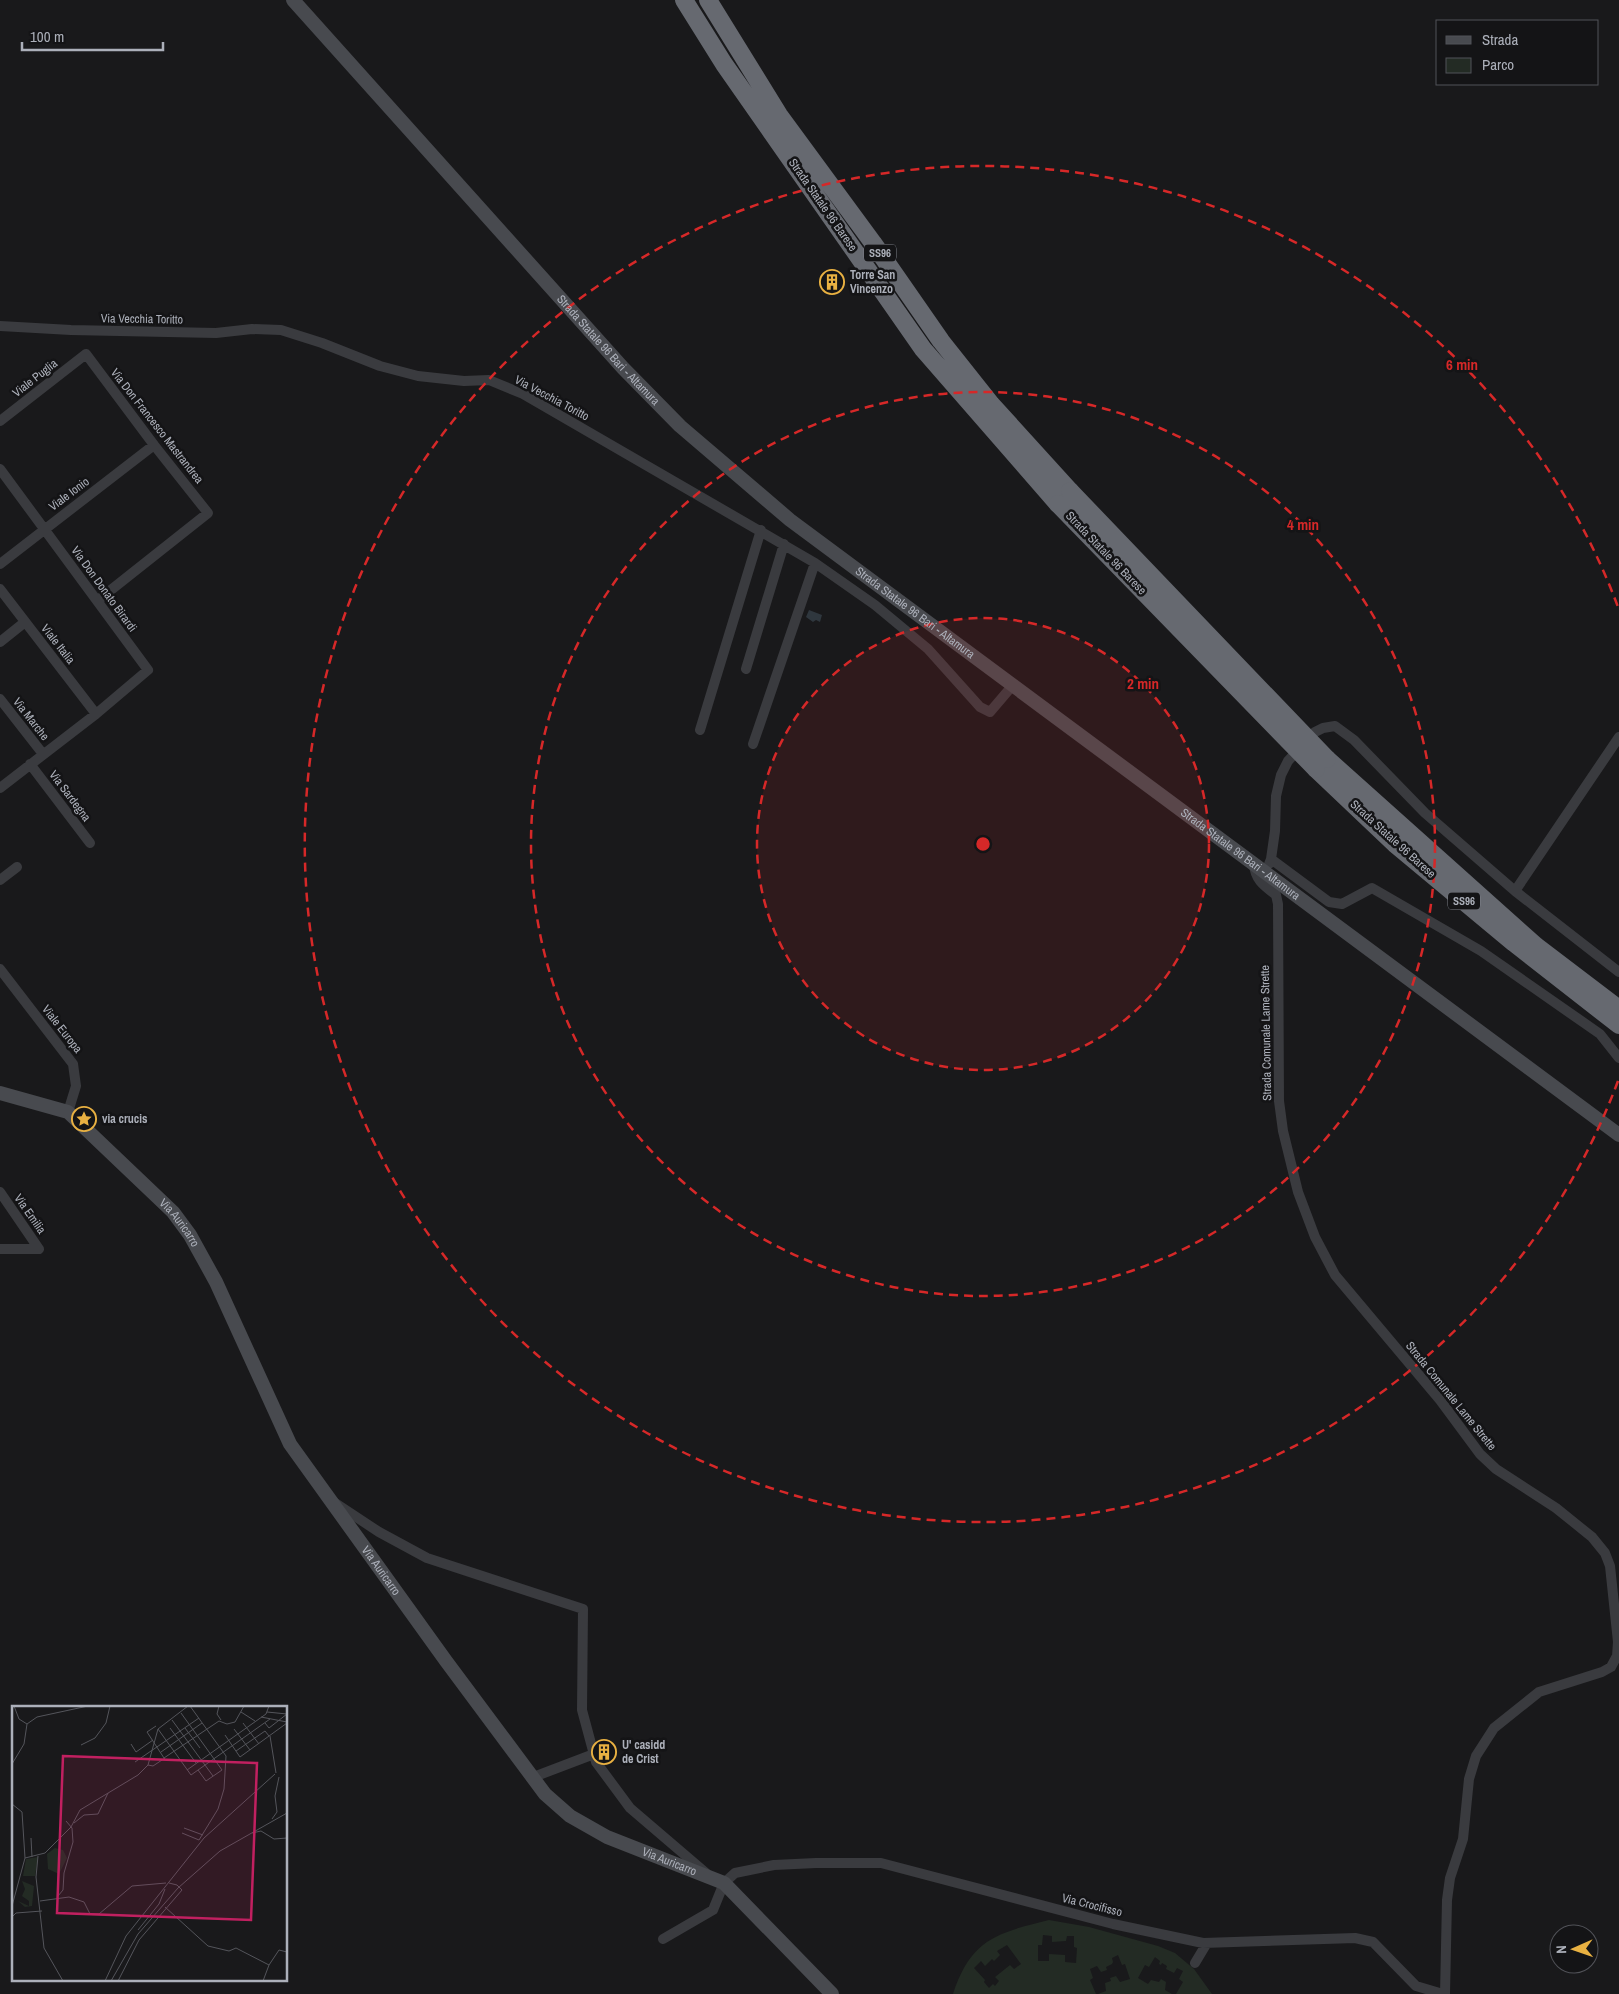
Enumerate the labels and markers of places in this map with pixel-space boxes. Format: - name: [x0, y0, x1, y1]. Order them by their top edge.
- place label: Torre San Vincenzo: [850, 267, 895, 297]
- building icon: Torre San Vincenzo: [819, 269, 845, 295]
- centre of rings: [974, 835, 992, 853]
- place icon: via crucis: [71, 1106, 97, 1132]
- place label: via crucis: [102, 1111, 148, 1127]
- place label: U' casidd de Crist: [622, 1737, 665, 1767]
- building icon: U' casidd de Crist: [591, 1739, 617, 1765]

